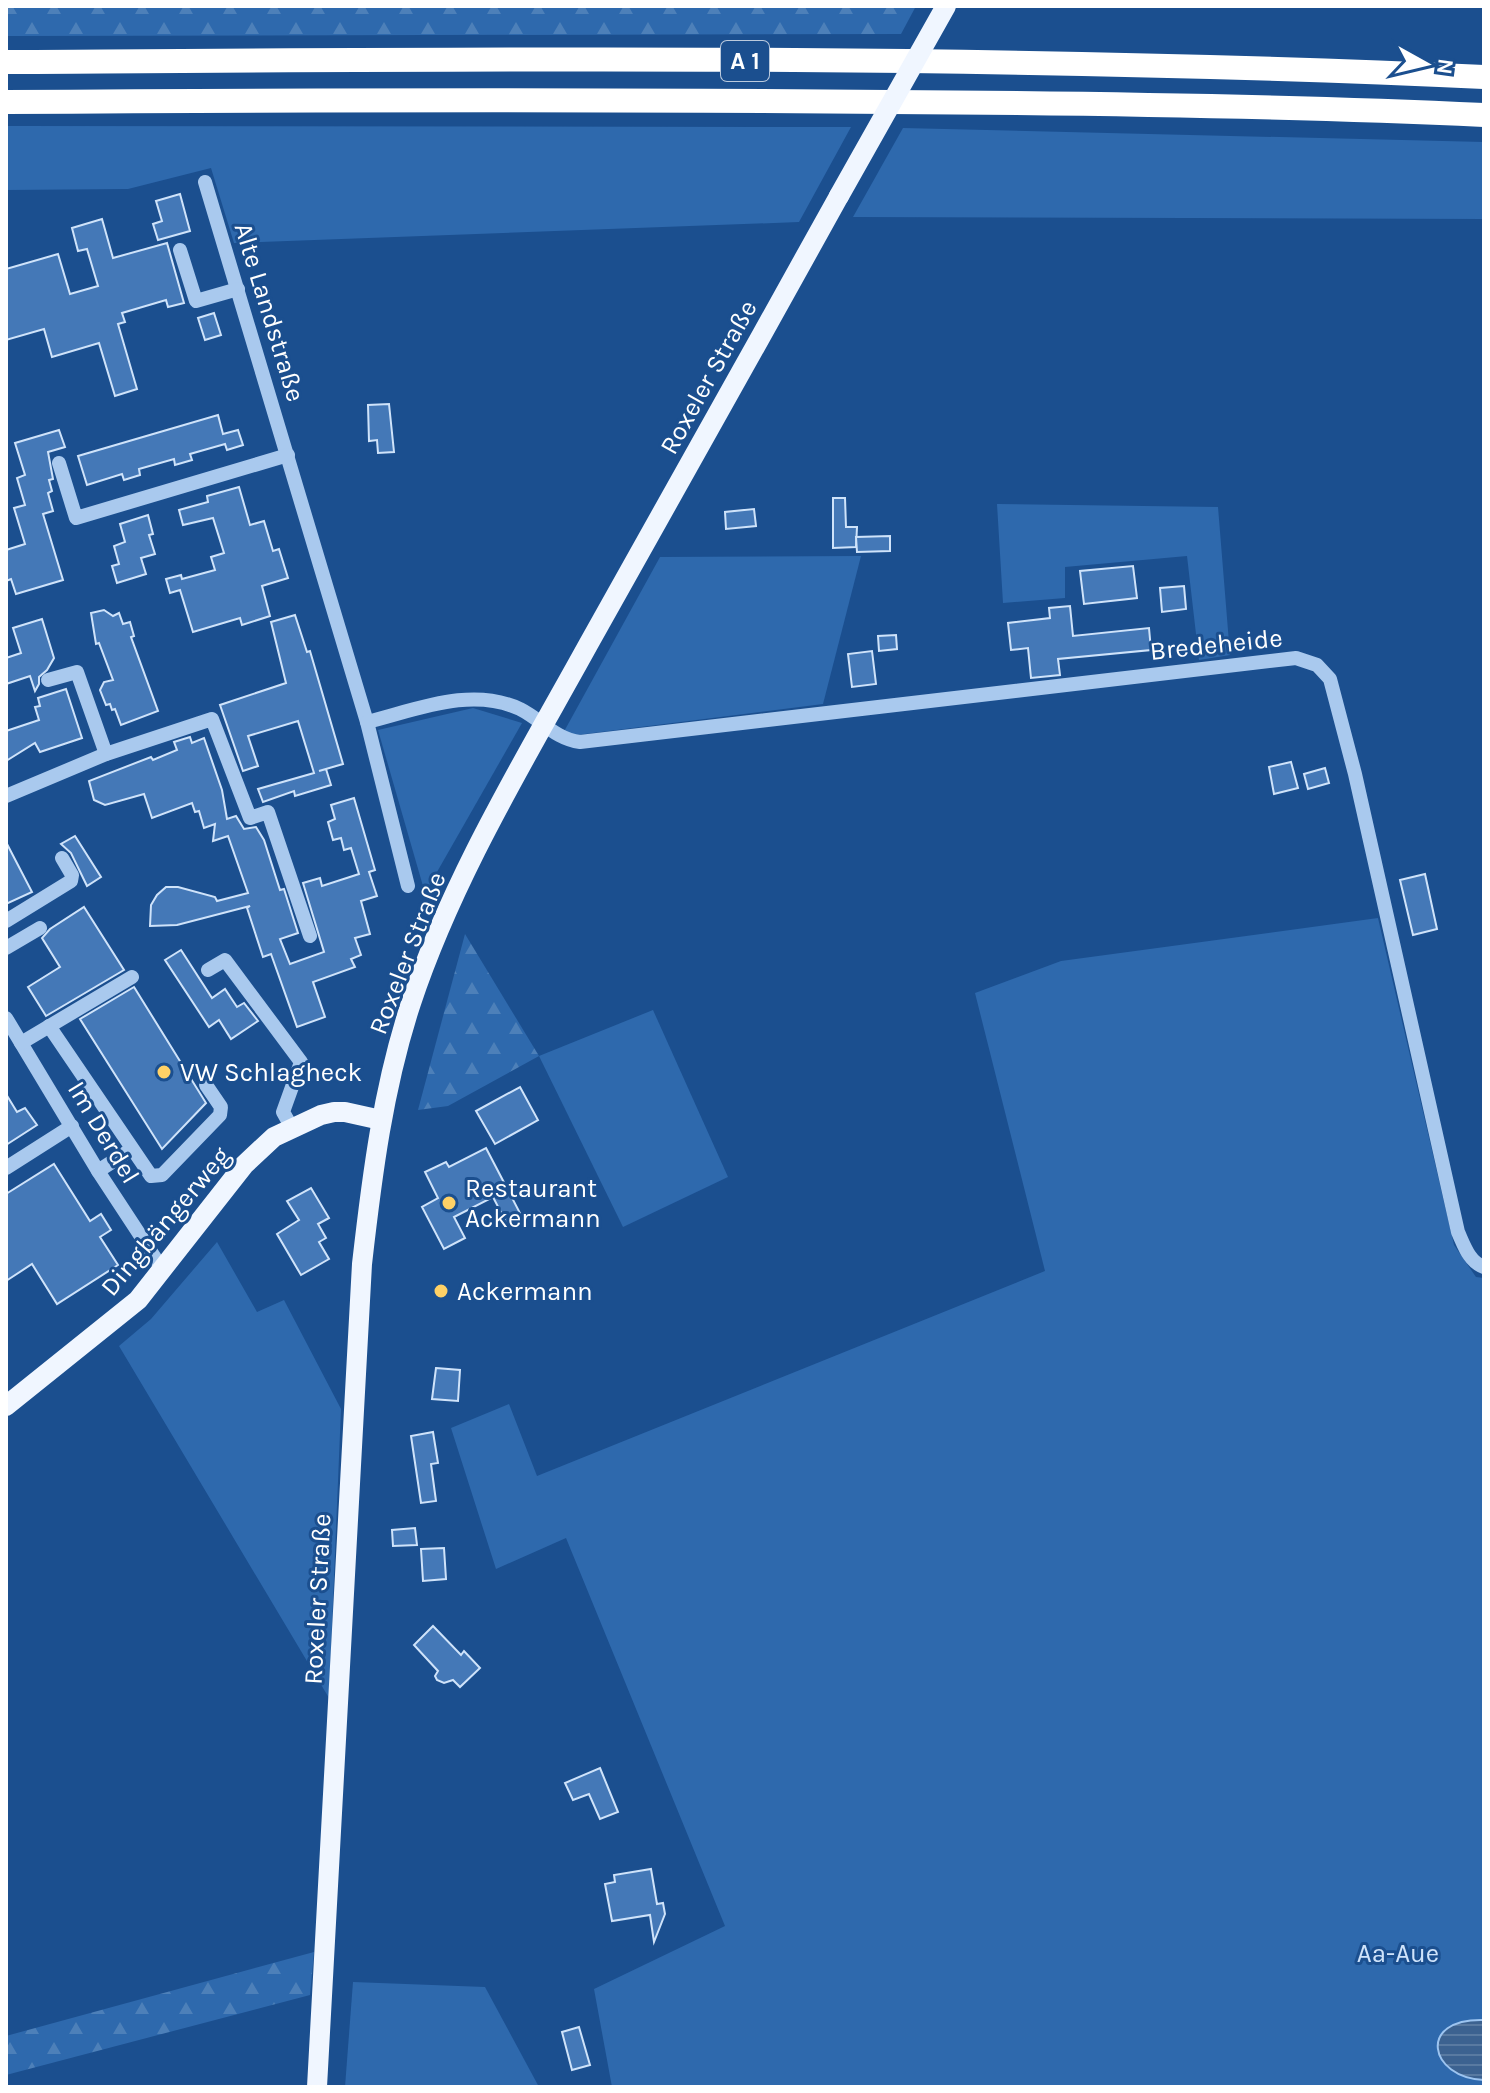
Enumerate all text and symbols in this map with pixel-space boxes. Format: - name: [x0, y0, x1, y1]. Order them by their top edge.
- north arrow: [1386, 24, 1466, 104]
- road number: A 1: [721, 41, 769, 81]
- text: N: [1431, 57, 1459, 76]
- street label: Alte Landstraße: [228, 219, 311, 405]
- street label: Roxeler Straße: [653, 295, 764, 460]
- street label: Bredeheide: [1148, 622, 1284, 667]
- street label: Roxeler Straße: [362, 868, 453, 1039]
- place label: VW Schlagheck: [180, 1057, 362, 1088]
- marker: VW Schlagheck: [155, 1063, 173, 1081]
- street label: Im Derdel: [61, 1076, 146, 1189]
- street label: Dingbängerweg: [94, 1140, 237, 1302]
- place label: Restaurant Ackermann: [465, 1173, 601, 1234]
- marker: Restaurant Ackermann: [440, 1194, 458, 1212]
- place label: Ackermann: [457, 1276, 593, 1307]
- marker: Ackermann: [432, 1282, 450, 1300]
- street label: Roxeler Straße: [298, 1513, 337, 1685]
- park label: Aa-Aue: [1357, 1938, 1439, 1969]

